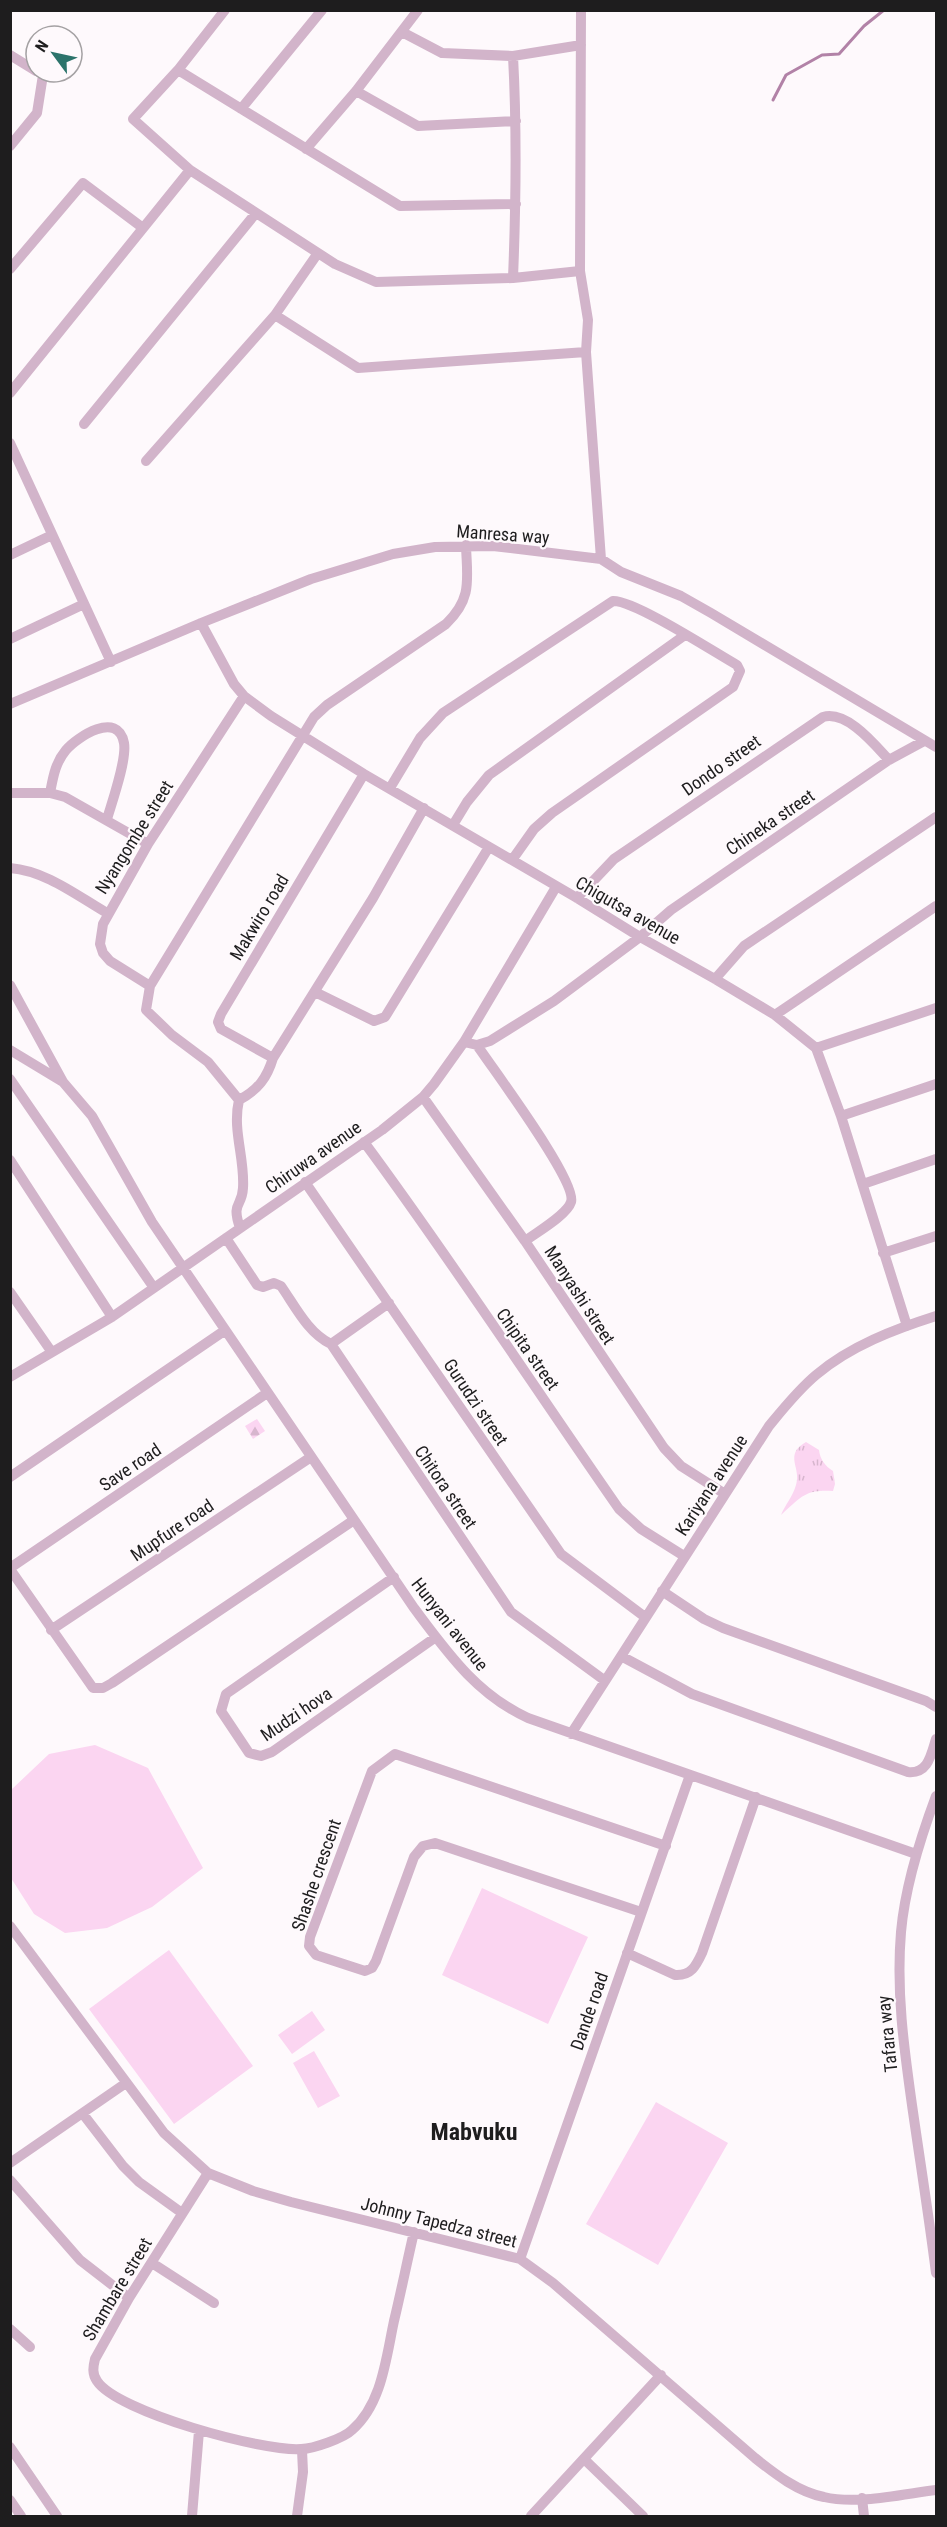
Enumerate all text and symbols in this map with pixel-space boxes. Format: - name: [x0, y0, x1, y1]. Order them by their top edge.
- north arrow: [24, 24, 84, 84]
- text: N: [31, 37, 52, 55]
- street label: Manresa way: [456, 520, 551, 548]
- street label: Dondo street: [678, 730, 764, 800]
- street label: Nyangombe street: [91, 776, 177, 898]
- street label: Chineka street: [722, 785, 818, 859]
- street label: Makwiro road: [225, 870, 293, 964]
- street label: Chigutsa avenue: [572, 872, 684, 948]
- street label: Chiruwa avenue: [261, 1116, 365, 1198]
- street label: Manyashi street: [540, 1242, 620, 1348]
- street label: Chipita street: [492, 1304, 564, 1394]
- street label: Gurudzi street: [439, 1355, 513, 1449]
- street label: Kariyana avenue: [671, 1431, 751, 1539]
- street label: Save road: [95, 1439, 165, 1495]
- street label: Chitora street: [410, 1441, 482, 1533]
- street label: Mupfure road: [127, 1495, 217, 1565]
- street label: Hunyani avenue: [407, 1573, 493, 1675]
- street label: Mudzi hova: [256, 1683, 336, 1745]
- street label: Shashe crescent: [287, 1816, 345, 1934]
- street label: Dande road: [566, 1969, 612, 2053]
- street label: Tafara way: [872, 1994, 901, 2073]
- district label: Mabvuku: [430, 2118, 518, 2146]
- street label: Johnny Tapedza street: [359, 2192, 519, 2252]
- street label: Shambare street: [78, 2234, 156, 2344]

